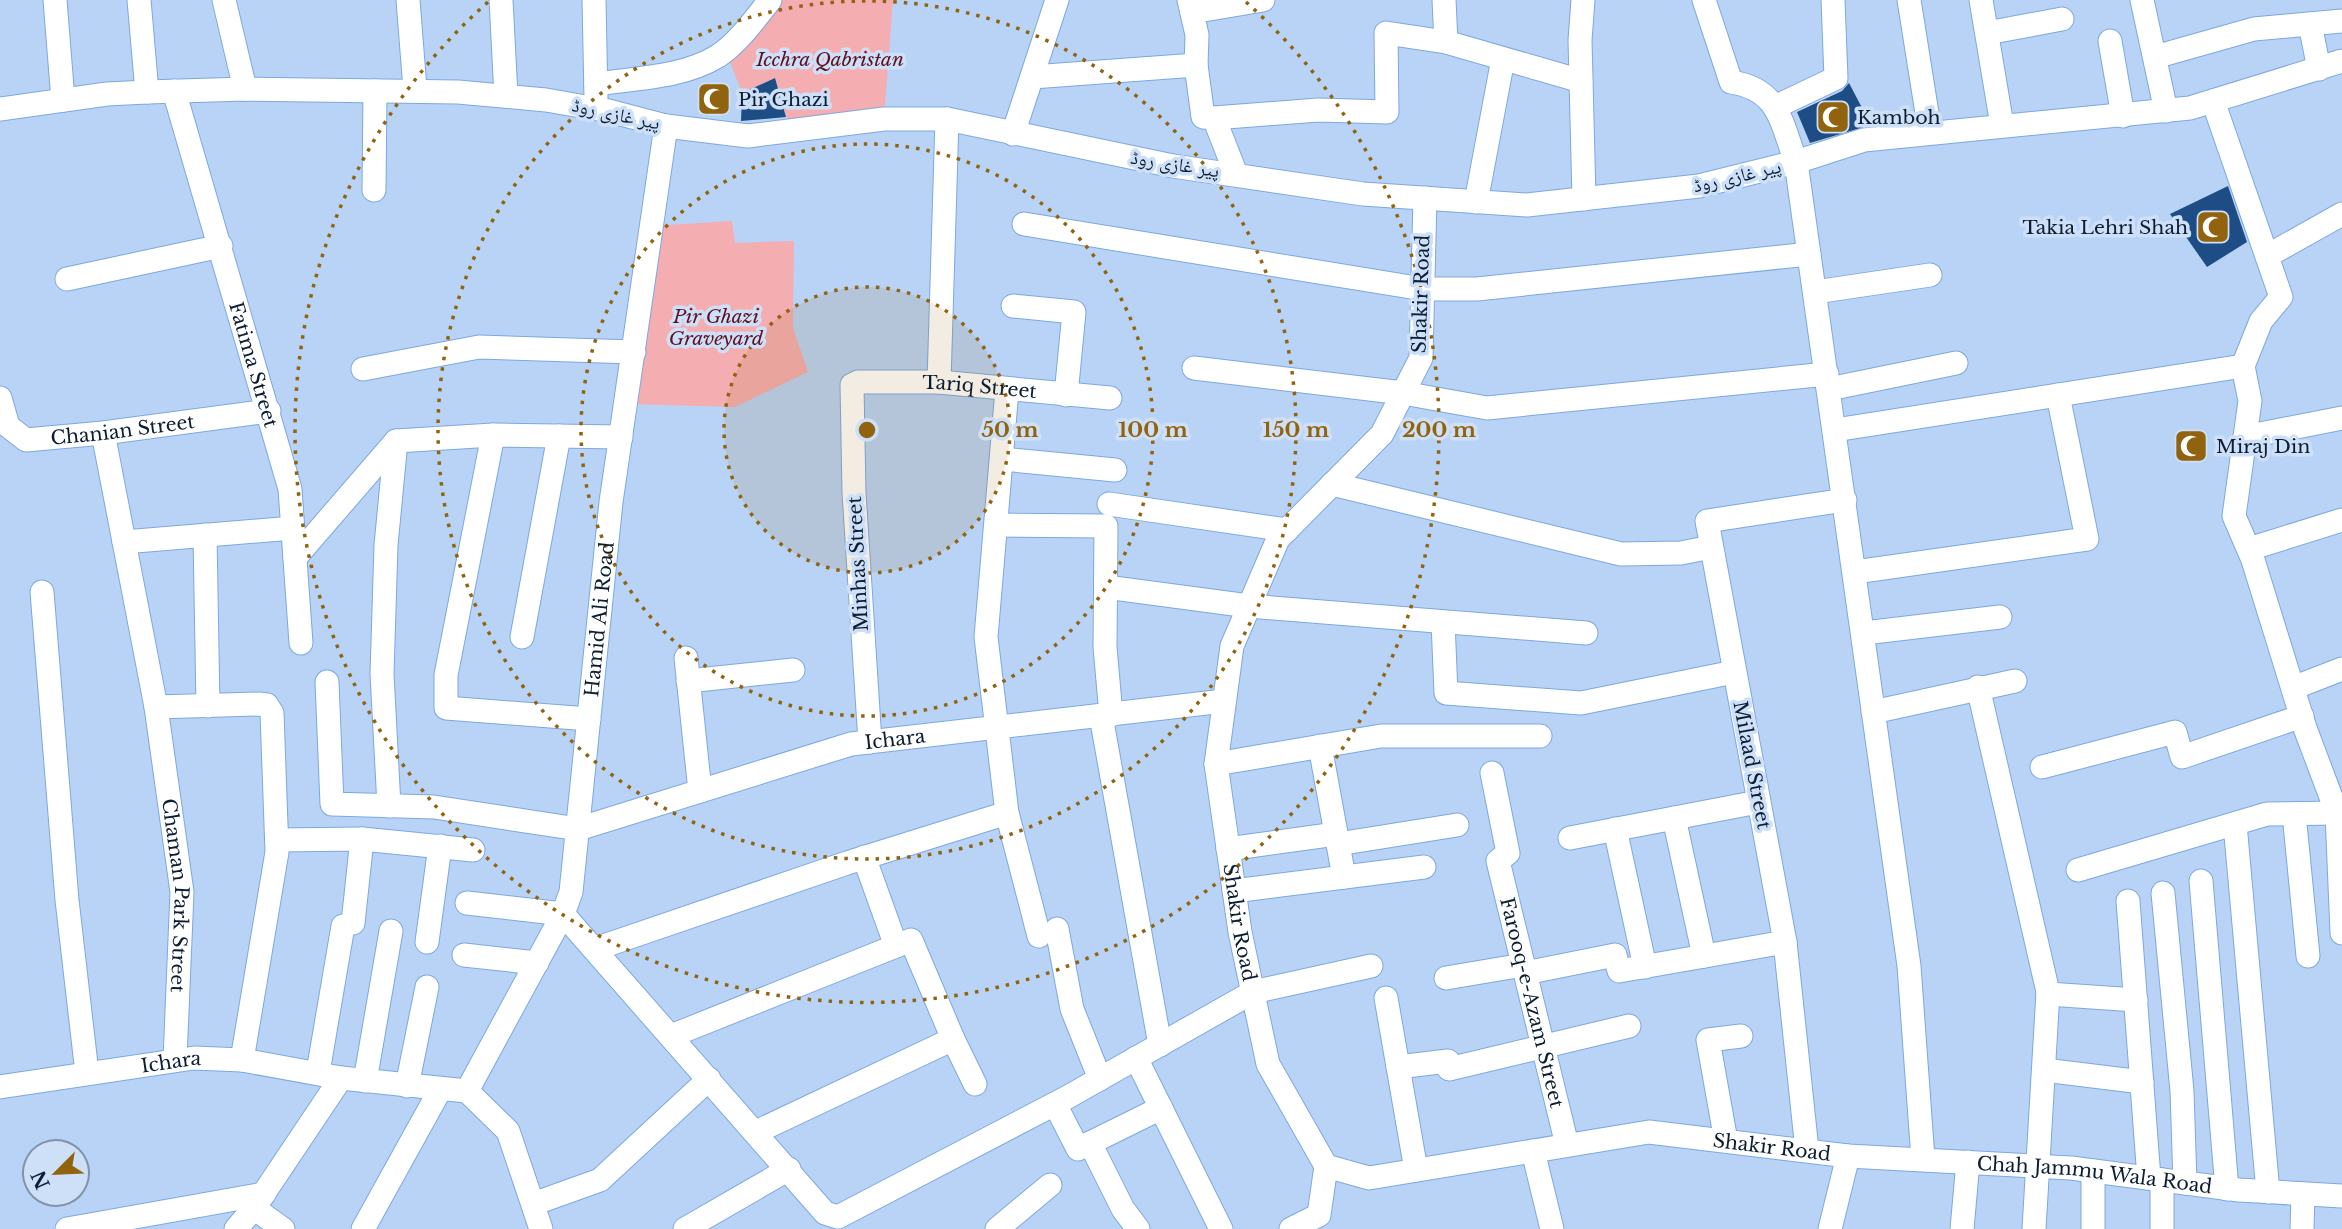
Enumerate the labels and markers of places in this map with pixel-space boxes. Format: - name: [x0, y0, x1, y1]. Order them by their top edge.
- mosque icon: Pir Ghazi: [695, 80, 733, 118]
- place label: Pir Ghazi: [738, 88, 829, 111]
- mosque icon: Kamboh: [1814, 98, 1852, 136]
- place label: Kamboh: [1857, 106, 1941, 129]
- mosque icon: Takia Lehri Shah: [2194, 208, 2232, 246]
- place label: Takia Lehri Shah: [2023, 216, 2188, 239]
- centre of rings: [855, 418, 879, 442]
- mosque icon: Miraj Din: [2172, 427, 2210, 465]
- place label: Miraj Din: [2216, 435, 2310, 458]

